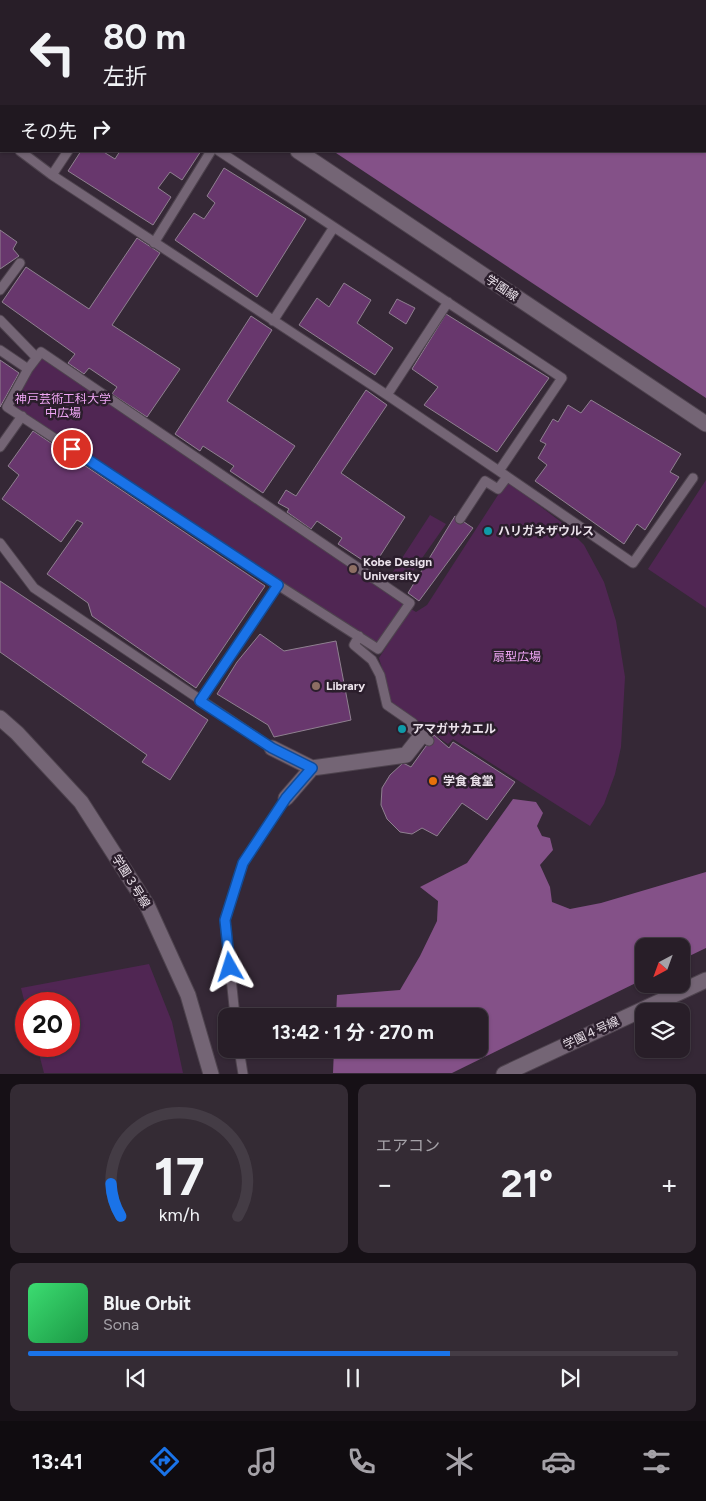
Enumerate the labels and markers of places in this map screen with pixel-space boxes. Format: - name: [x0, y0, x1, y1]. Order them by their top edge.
- pin: [51, 428, 93, 470]
- place label: ハリガネザウルス: [498, 524, 594, 538]
- marker: ハリガネザウルス: [482, 525, 494, 537]
- place label: Kobe Design University: [363, 555, 432, 583]
- marker: Kobe Design University: [347, 563, 359, 575]
- place label: Library: [326, 679, 365, 693]
- marker: Library: [310, 680, 322, 692]
- place label: アマガサカエル: [412, 722, 496, 736]
- marker: アマガサカエル: [396, 723, 408, 735]
- place label: 学食 食堂: [443, 774, 494, 788]
- marker: 学食 食堂: [427, 775, 439, 787]

